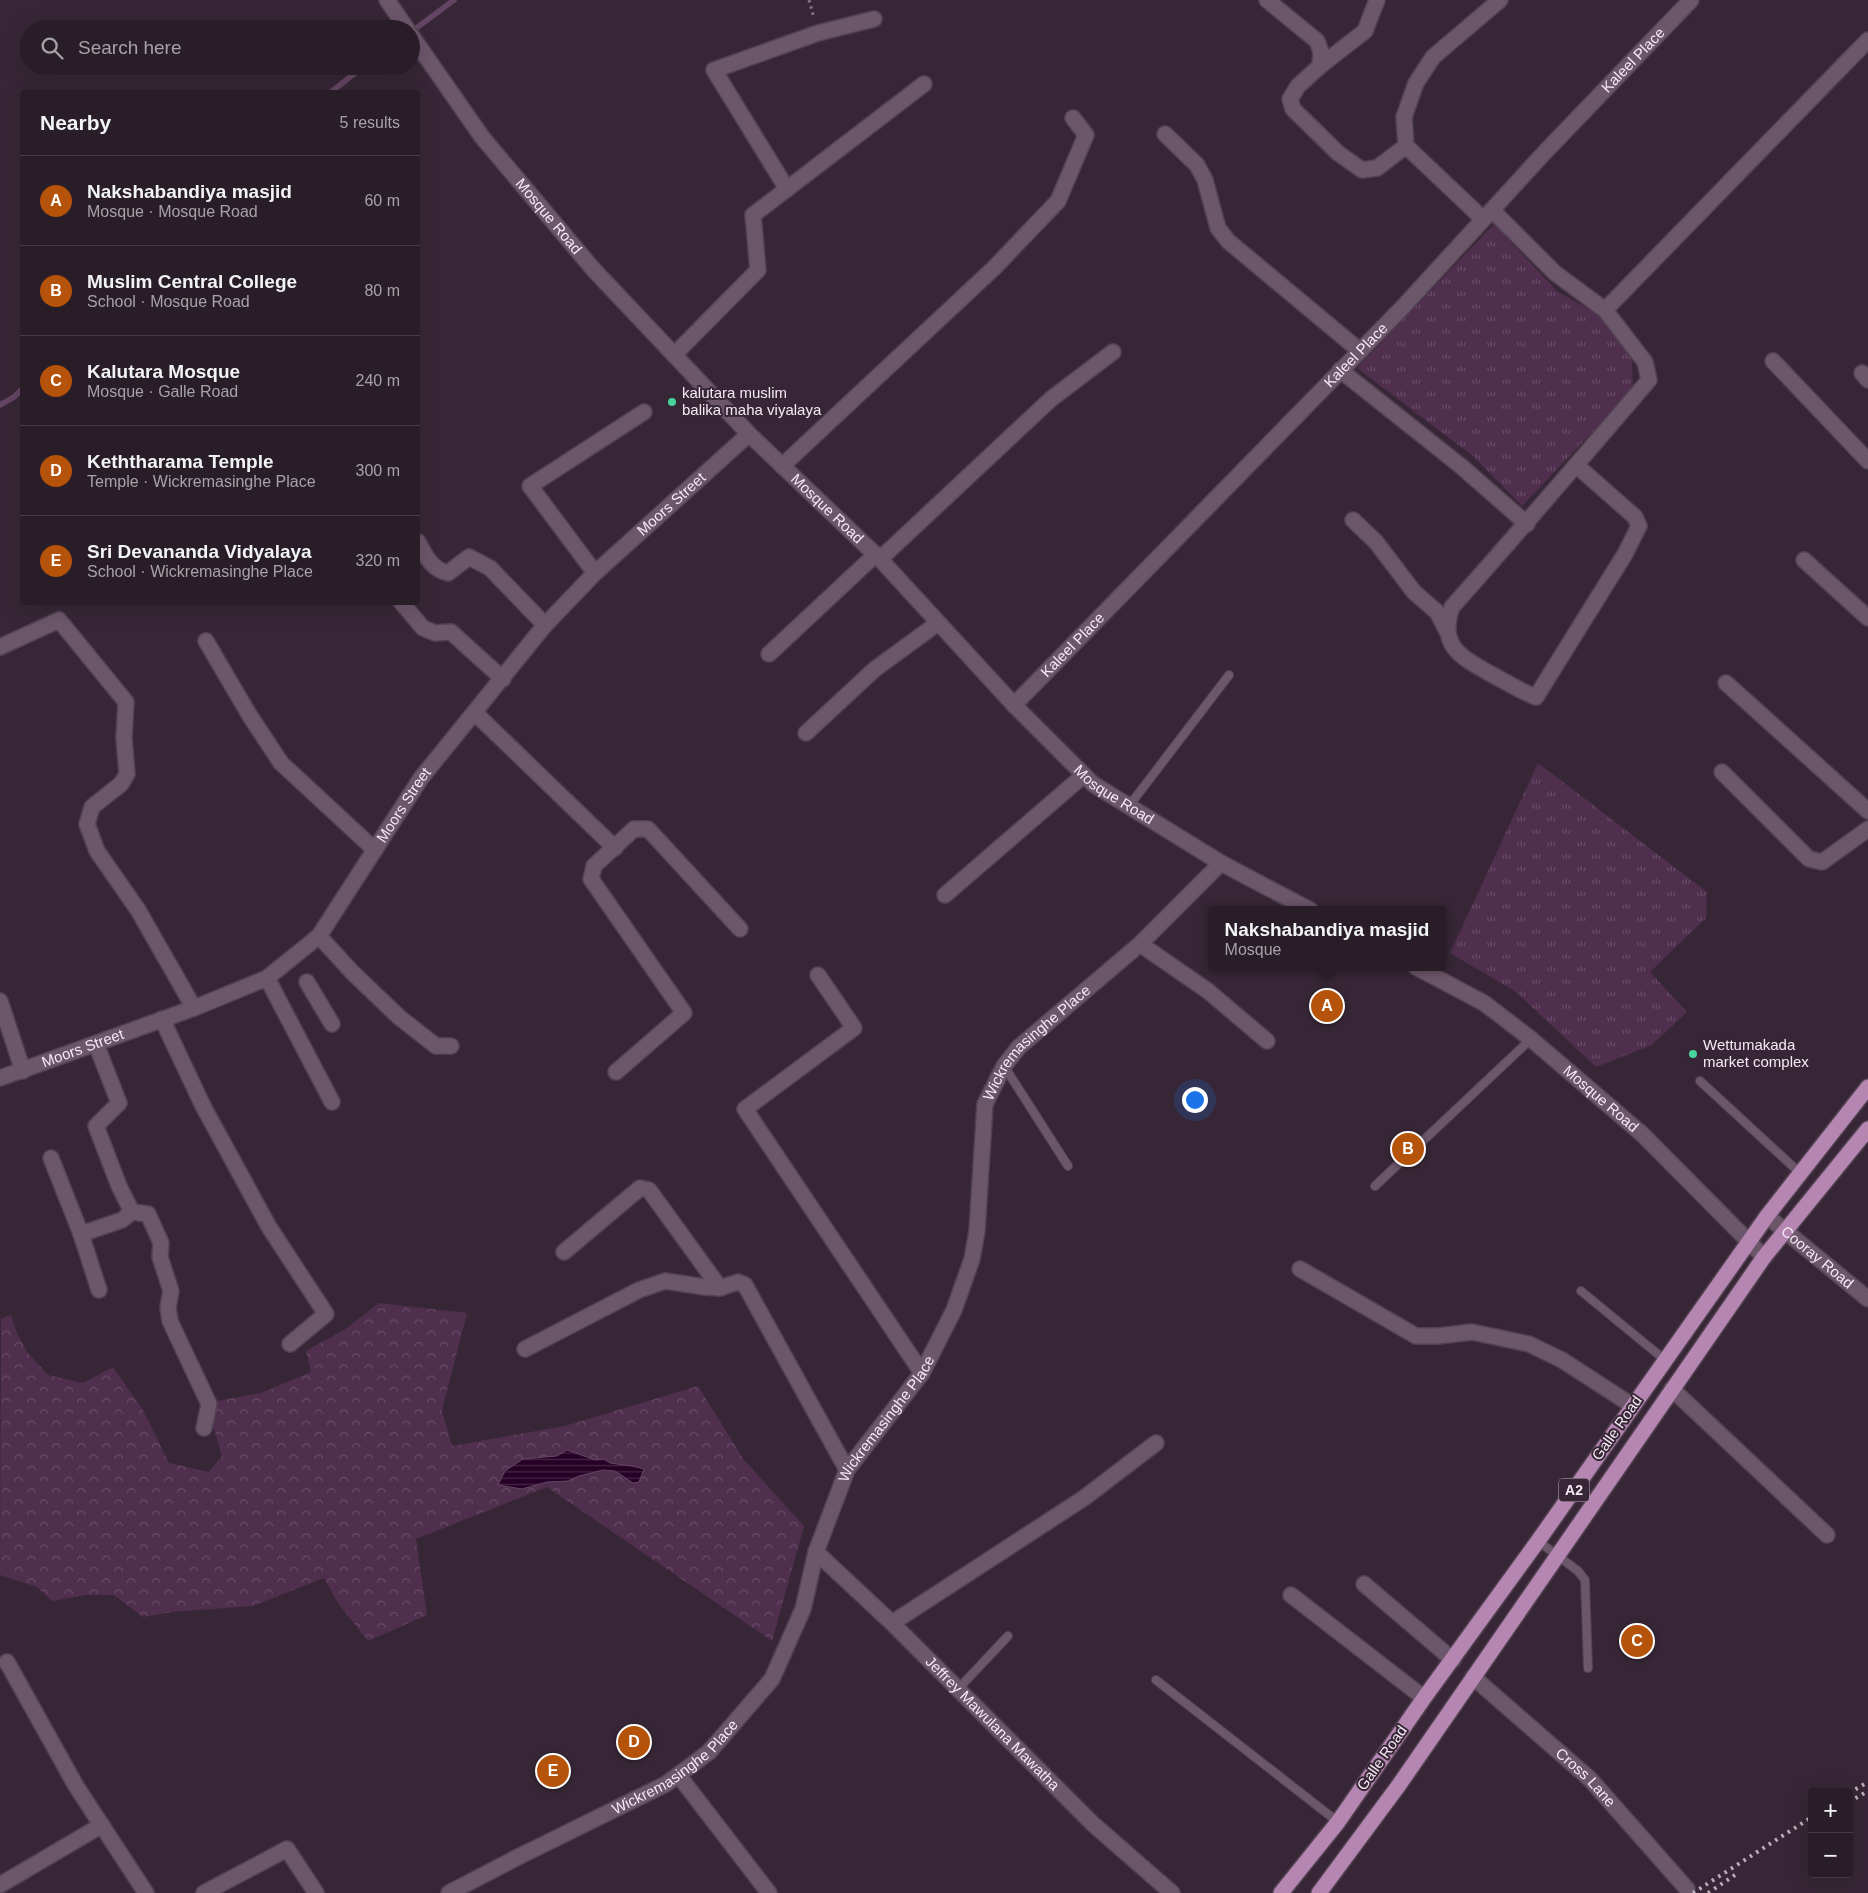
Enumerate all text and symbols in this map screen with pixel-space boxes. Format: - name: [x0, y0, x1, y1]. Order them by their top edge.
- search box: [20, 20, 420, 75]
- street label: Kaleel Place: [1598, 24, 1668, 96]
- icon: search: [38, 34, 66, 62]
- text: Search here: [78, 37, 182, 58]
- text: Nearby: [40, 111, 111, 134]
- text: 5 results: [340, 114, 400, 131]
- street label: Mosque Road: [513, 175, 586, 257]
- text: Nakshabandiya masjid: [87, 181, 292, 202]
- text: A: [50, 192, 62, 209]
- text: 60 m: [364, 192, 400, 209]
- text: Mosque · Mosque Road: [87, 203, 258, 220]
- text: Muslim Central College: [87, 271, 297, 292]
- text: B: [50, 282, 62, 299]
- text: 80 m: [364, 282, 400, 299]
- text: School · Mosque Road: [87, 293, 250, 310]
- street label: Kaleel Place: [1320, 319, 1391, 391]
- text: Kalutara Mosque: [87, 361, 240, 382]
- text: C: [50, 372, 62, 389]
- text: 240 m: [356, 372, 400, 389]
- text: Mosque · Galle Road: [87, 383, 238, 400]
- place label: kalutara muslim balika maha viyalaya: [682, 384, 822, 418]
- marker: kalutara muslim balika maha viyalaya: [666, 396, 678, 408]
- text: Keththarama Temple: [87, 451, 274, 472]
- text: D: [50, 462, 62, 479]
- text: 300 m: [356, 462, 400, 479]
- street label: Moors Street: [633, 468, 709, 539]
- street label: Mosque Road: [788, 470, 867, 547]
- text: Temple · Wickremasinghe Place: [87, 473, 316, 490]
- text: Sri Devananda Vidyalaya: [87, 541, 312, 562]
- text: E: [51, 552, 61, 569]
- text: 320 m: [356, 552, 400, 569]
- text: School · Wickremasinghe Place: [87, 563, 313, 580]
- street label: Kaleel Place: [1037, 609, 1108, 680]
- street label: Mosque Road: [1071, 761, 1157, 828]
- street label: Moors Street: [373, 763, 435, 845]
- popup: [1208, 906, 1446, 971]
- text: Nakshabandiya masjid: [1225, 919, 1429, 940]
- text: Mosque: [1225, 941, 1281, 958]
- street label: Wickremasinghe Place: [979, 981, 1093, 1103]
- pin: A: [1311, 987, 1343, 1025]
- street label: Moors Street: [39, 1025, 127, 1070]
- place label: Wettumakada market complex: [1703, 1036, 1809, 1070]
- marker: Wettumakada market complex: [1687, 1048, 1699, 1060]
- street label: Mosque Road: [1560, 1062, 1642, 1135]
- your location: [1182, 1087, 1208, 1113]
- pin: B: [1392, 1130, 1424, 1168]
- street label: Cooray Road: [1778, 1222, 1857, 1292]
- street label: Wickremasinghe Place: [834, 1353, 937, 1484]
- street label: Galle Road: [1588, 1392, 1645, 1463]
- road number: A2: [1559, 1478, 1589, 1502]
- pin: C: [1621, 1622, 1653, 1660]
- street label: Jeffrey Mawulana Mawatha: [922, 1653, 1064, 1794]
- street label: Wickremasinghe Place: [609, 1716, 741, 1817]
- street label: Galle Road: [1353, 1722, 1410, 1793]
- pin: D: [618, 1723, 650, 1761]
- street label: Cross Lane: [1553, 1744, 1619, 1810]
- pin: E: [537, 1752, 569, 1790]
- map controls: [1808, 1788, 1853, 1878]
- button: +: [1808, 1788, 1853, 1833]
- button: −: [1808, 1833, 1853, 1878]

